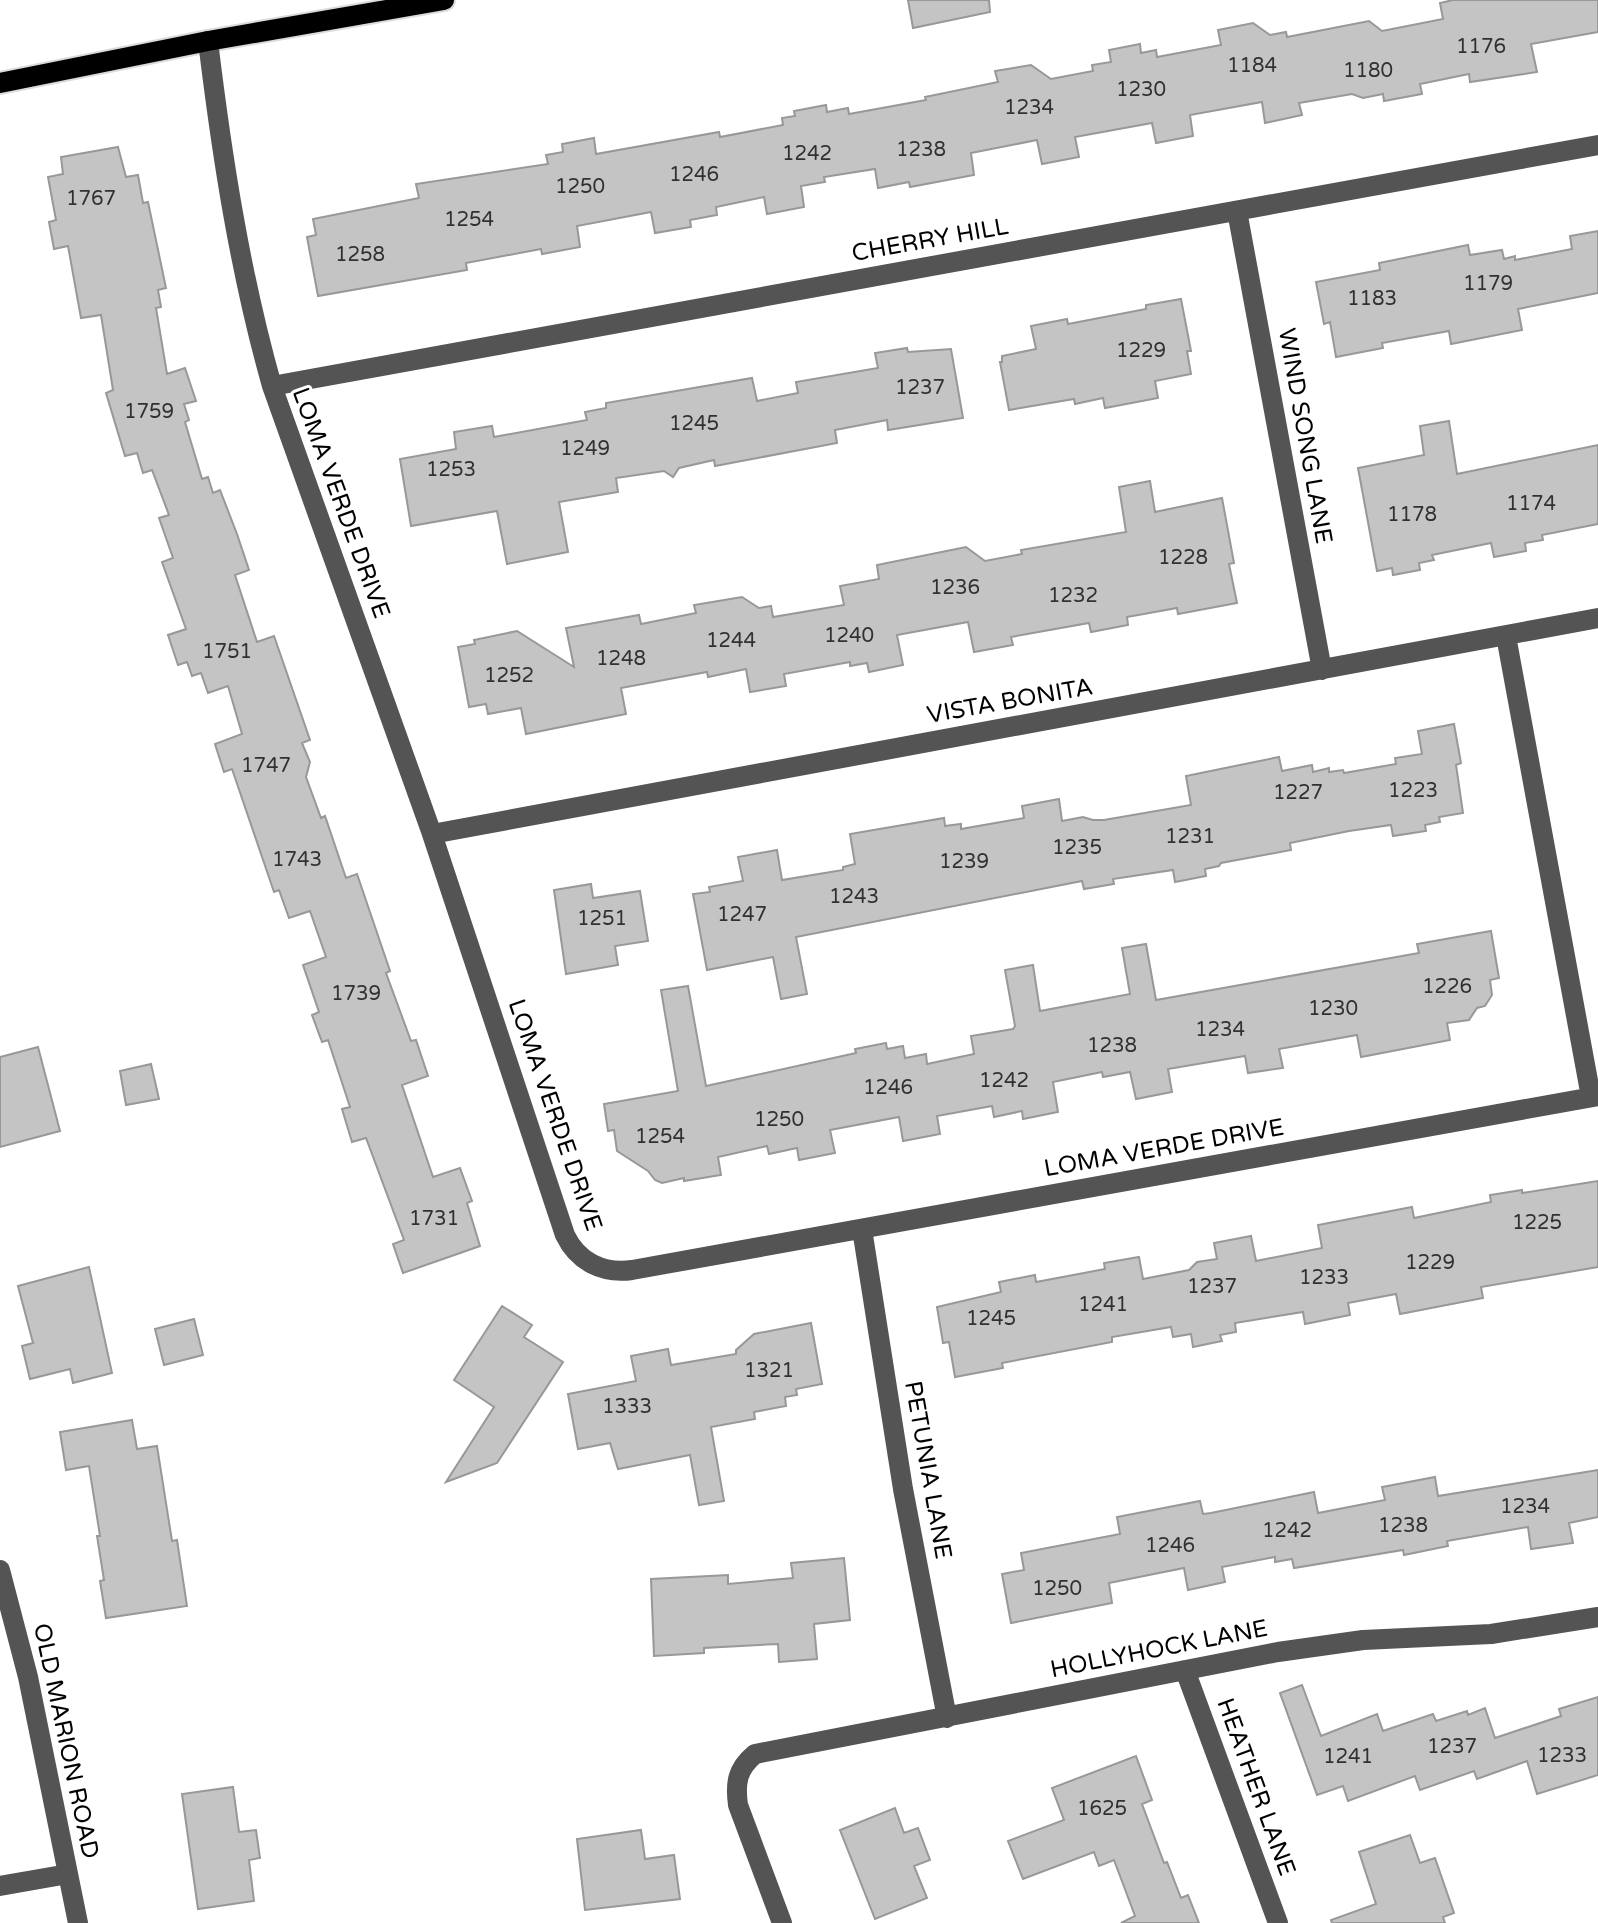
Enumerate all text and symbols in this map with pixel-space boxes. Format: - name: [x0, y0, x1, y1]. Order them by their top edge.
- house number: 1176: [1456, 35, 1506, 59]
- house number: 1184: [1227, 54, 1277, 78]
- house number: 1180: [1343, 59, 1393, 83]
- house number: 1230: [1116, 78, 1166, 102]
- house number: 1234: [1004, 96, 1054, 120]
- house number: 1238: [896, 138, 946, 162]
- house number: 1242: [782, 142, 832, 166]
- house number: 1246: [669, 163, 719, 187]
- house number: 1250: [555, 175, 605, 199]
- house number: 1767: [66, 187, 116, 211]
- house number: 1254: [444, 208, 494, 232]
- street label: CHERRY HILL: [849, 212, 1011, 268]
- house number: 1258: [335, 243, 385, 267]
- house number: 1179: [1463, 272, 1513, 296]
- house number: 1183: [1347, 287, 1397, 311]
- street label: WIND SONG LANE: [1272, 326, 1338, 546]
- house number: 1229: [1116, 339, 1166, 363]
- house number: 1237: [895, 376, 945, 400]
- street label: LOMA VERDE DRIVE: [286, 384, 396, 622]
- house number: 1759: [124, 400, 174, 424]
- house number: 1245: [669, 412, 719, 436]
- house number: 1249: [560, 437, 610, 461]
- house number: 1253: [426, 458, 476, 482]
- house number: 1174: [1506, 492, 1556, 516]
- house number: 1178: [1387, 503, 1437, 527]
- house number: 1228: [1158, 546, 1208, 570]
- house number: 1236: [930, 576, 980, 600]
- house number: 1232: [1048, 584, 1098, 608]
- house number: 1240: [824, 624, 874, 648]
- house number: 1244: [706, 629, 756, 653]
- house number: 1751: [202, 640, 252, 664]
- house number: 1248: [596, 647, 646, 671]
- house number: 1252: [484, 664, 534, 688]
- street label: VISTA BONITA: [925, 672, 1095, 730]
- house number: 1747: [241, 754, 291, 778]
- house number: 1223: [1388, 779, 1438, 803]
- house number: 1227: [1273, 781, 1323, 805]
- house number: 1231: [1165, 825, 1215, 849]
- house number: 1235: [1052, 836, 1102, 860]
- house number: 1743: [272, 848, 322, 872]
- house number: 1239: [939, 850, 989, 874]
- house number: 1243: [829, 885, 879, 909]
- house number: 1247: [717, 903, 767, 927]
- house number: 1251: [577, 907, 627, 931]
- house number: 1226: [1422, 975, 1472, 999]
- house number: 1739: [331, 982, 381, 1006]
- street label: LOMA VERDE DRIVE: [502, 995, 608, 1235]
- house number: 1230: [1308, 997, 1358, 1021]
- house number: 1234: [1195, 1018, 1245, 1042]
- house number: 1238: [1087, 1034, 1137, 1058]
- house number: 1242: [979, 1069, 1029, 1093]
- house number: 1246: [863, 1076, 913, 1100]
- house number: 1250: [754, 1108, 804, 1132]
- street label: LOMA VERDE DRIVE: [1042, 1113, 1286, 1183]
- house number: 1254: [635, 1125, 685, 1149]
- house number: 1731: [409, 1207, 459, 1231]
- house number: 1225: [1512, 1211, 1562, 1235]
- house number: 1229: [1405, 1251, 1455, 1275]
- house number: 1233: [1299, 1266, 1349, 1290]
- house number: 1237: [1187, 1275, 1237, 1299]
- house number: 1241: [1078, 1293, 1128, 1317]
- house number: 1245: [966, 1307, 1016, 1331]
- house number: 1321: [744, 1359, 794, 1383]
- street label: PETUNIA LANE: [898, 1379, 958, 1561]
- house number: 1333: [602, 1395, 652, 1419]
- house number: 1234: [1500, 1495, 1550, 1519]
- house number: 1238: [1378, 1514, 1428, 1538]
- house number: 1242: [1262, 1519, 1312, 1543]
- house number: 1246: [1145, 1534, 1195, 1558]
- house number: 1250: [1032, 1577, 1082, 1601]
- street label: HOLLYHOCK LANE: [1048, 1614, 1270, 1684]
- street label: OLD MARION ROAD: [27, 1621, 105, 1861]
- street label: HEATHER LANE: [1210, 1694, 1302, 1880]
- house number: 1237: [1427, 1735, 1477, 1759]
- house number: 1233: [1537, 1744, 1587, 1768]
- house number: 1241: [1323, 1745, 1373, 1769]
- house number: 1625: [1077, 1797, 1127, 1821]

